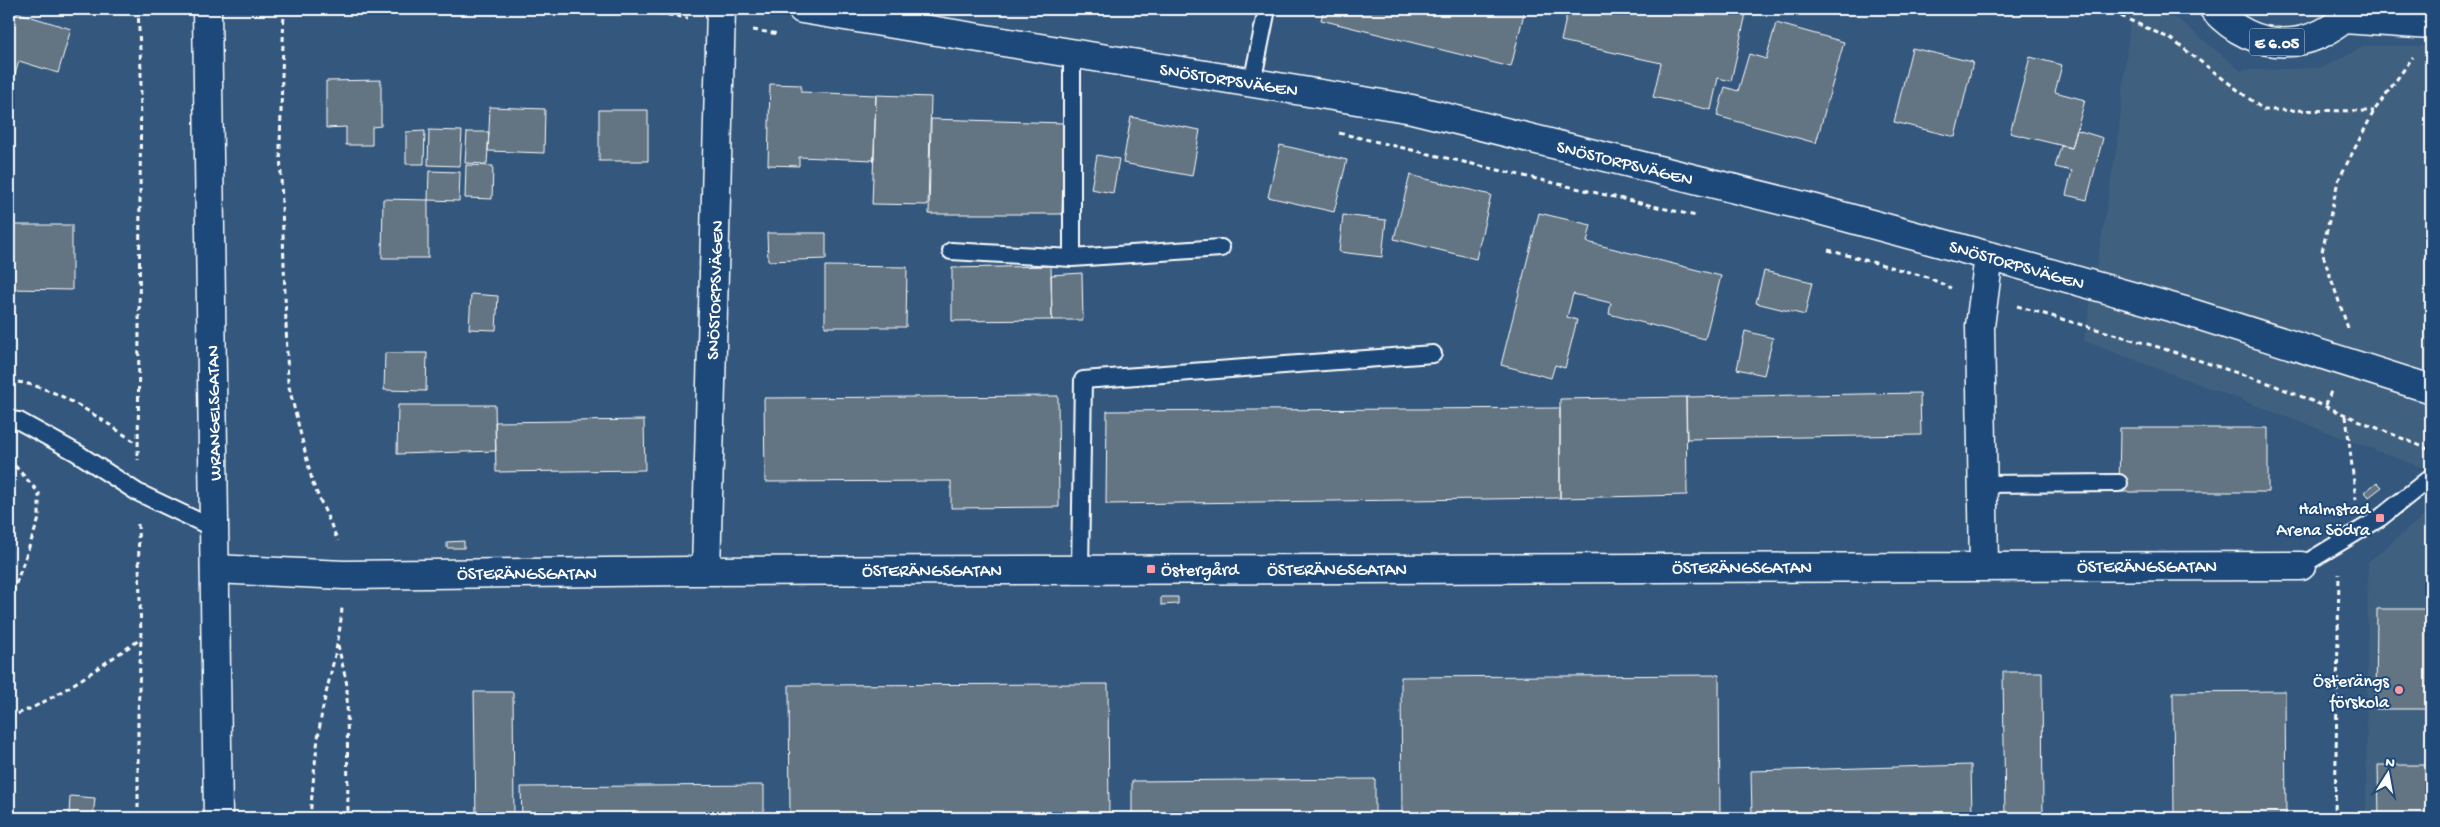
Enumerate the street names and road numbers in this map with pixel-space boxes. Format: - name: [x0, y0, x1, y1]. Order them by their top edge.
- road number: E 6.05: [2250, 28, 2304, 56]
- street label: SNÖSTORPSVÄGEN: [1158, 60, 1299, 103]
- street label: SNÖSTORPSVÄGEN: [1554, 137, 1695, 192]
- street label: SNÖSTORPSVÄGEN: [704, 220, 729, 360]
- street label: SNÖSTORPSVÄGEN: [1946, 237, 2086, 296]
- street label: WRANGELSGATAN: [204, 345, 227, 481]
- street label: ÖSTERÄNGSGATAN: [2077, 558, 2217, 579]
- street label: ÖSTERÄNGSGATAN: [1672, 559, 1812, 580]
- street label: ÖSTERÄNGSGATAN: [1267, 561, 1407, 582]
- street label: ÖSTERÄNGSGATAN: [862, 562, 1002, 583]
- street label: ÖSTERÄNGSGATAN: [457, 565, 597, 586]

